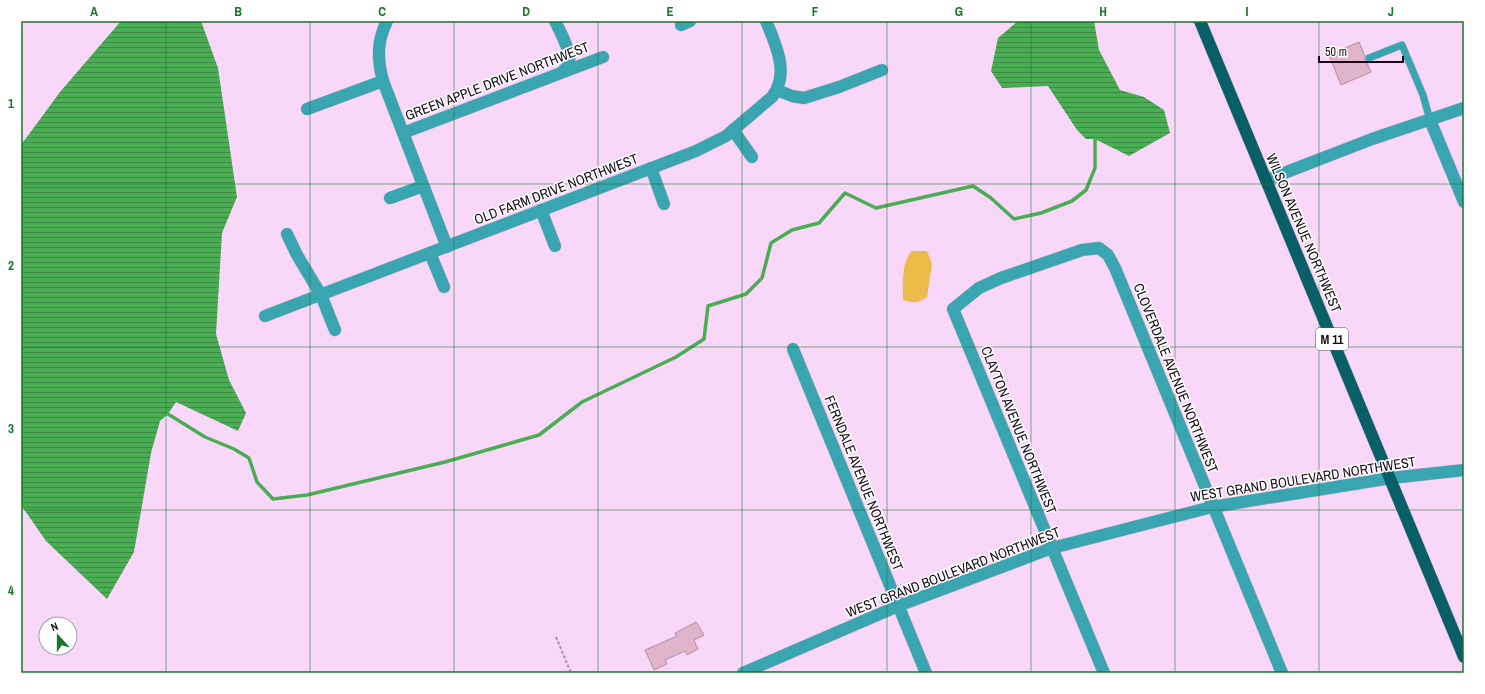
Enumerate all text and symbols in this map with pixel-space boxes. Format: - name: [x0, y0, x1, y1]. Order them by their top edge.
- text: A: [90, 3, 98, 20]
- text: B: [234, 3, 242, 20]
- text: C: [378, 3, 386, 20]
- text: D: [522, 3, 530, 20]
- text: E: [666, 3, 674, 20]
- text: F: [812, 3, 819, 20]
- text: G: [955, 3, 963, 20]
- text: H: [1099, 3, 1107, 20]
- text: I: [1246, 3, 1249, 20]
- text: J: [1388, 3, 1394, 20]
- street label: GREEN APPLE DRIVE NORTHWEST: [402, 38, 592, 124]
- scale bar: [1319, 38, 1403, 64]
- text: 50 m: [1325, 44, 1347, 60]
- text: 1: [8, 95, 14, 112]
- street label: OLD FARM DRIVE NORTHWEST: [472, 149, 640, 229]
- street label: WILSON AVENUE NORTHWEST: [1262, 151, 1346, 315]
- text: 2: [8, 257, 14, 274]
- street label: CLOVERDALE AVENUE NORTHWEST: [1130, 280, 1222, 476]
- road number: M 11: [1316, 328, 1348, 350]
- street label: CLAYTON AVENUE NORTHWEST: [977, 344, 1061, 516]
- street label: FERNDALE AVENUE NORTHWEST: [821, 393, 907, 573]
- text: 3: [8, 420, 14, 437]
- street label: WEST GRAND BOULEVARD NORTHWEST: [1189, 452, 1417, 506]
- street label: WEST GRAND BOULEVARD NORTHWEST: [843, 523, 1063, 621]
- text: 4: [8, 582, 14, 599]
- north arrow: [38, 616, 78, 656]
- text: N: [49, 619, 60, 634]

